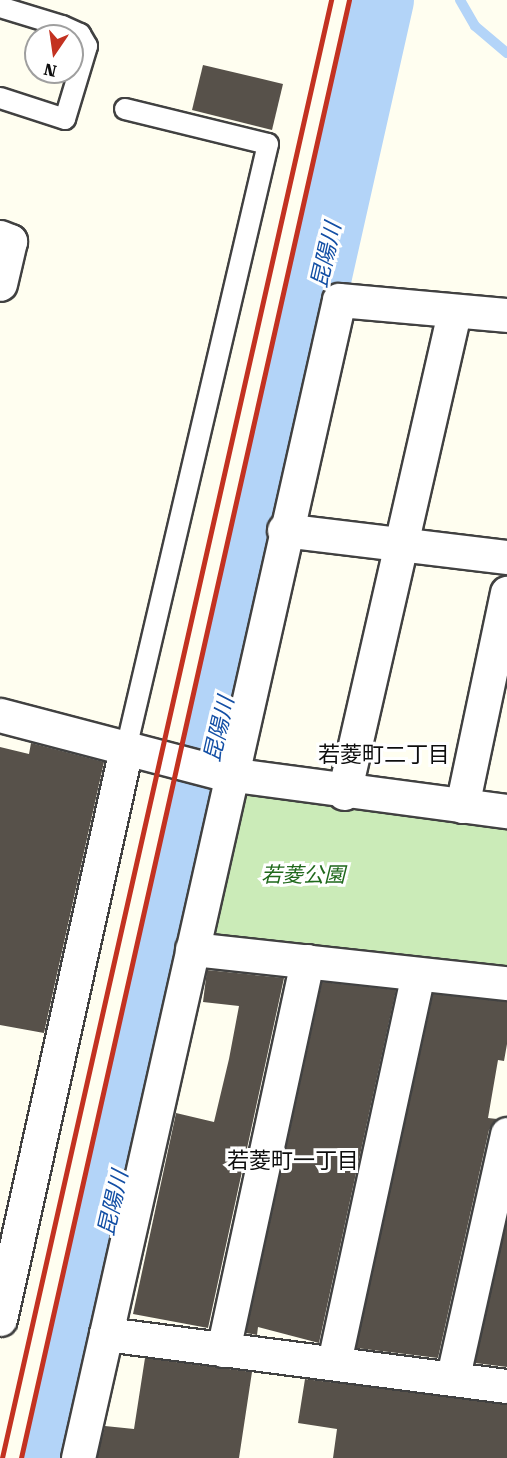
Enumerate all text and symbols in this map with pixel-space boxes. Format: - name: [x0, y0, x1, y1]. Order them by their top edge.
- north arrow: [24, 24, 84, 84]
- text: N: [42, 59, 58, 81]
- water label: 昆陽川: [306, 220, 346, 290]
- water label: 昆陽川: [199, 694, 239, 764]
- district label: 若菱町二丁目: [318, 742, 450, 768]
- park label: 若菱公園: [261, 862, 345, 888]
- district label: 若菱町一丁目: [227, 1148, 359, 1174]
- water label: 昆陽川: [93, 1168, 133, 1238]

